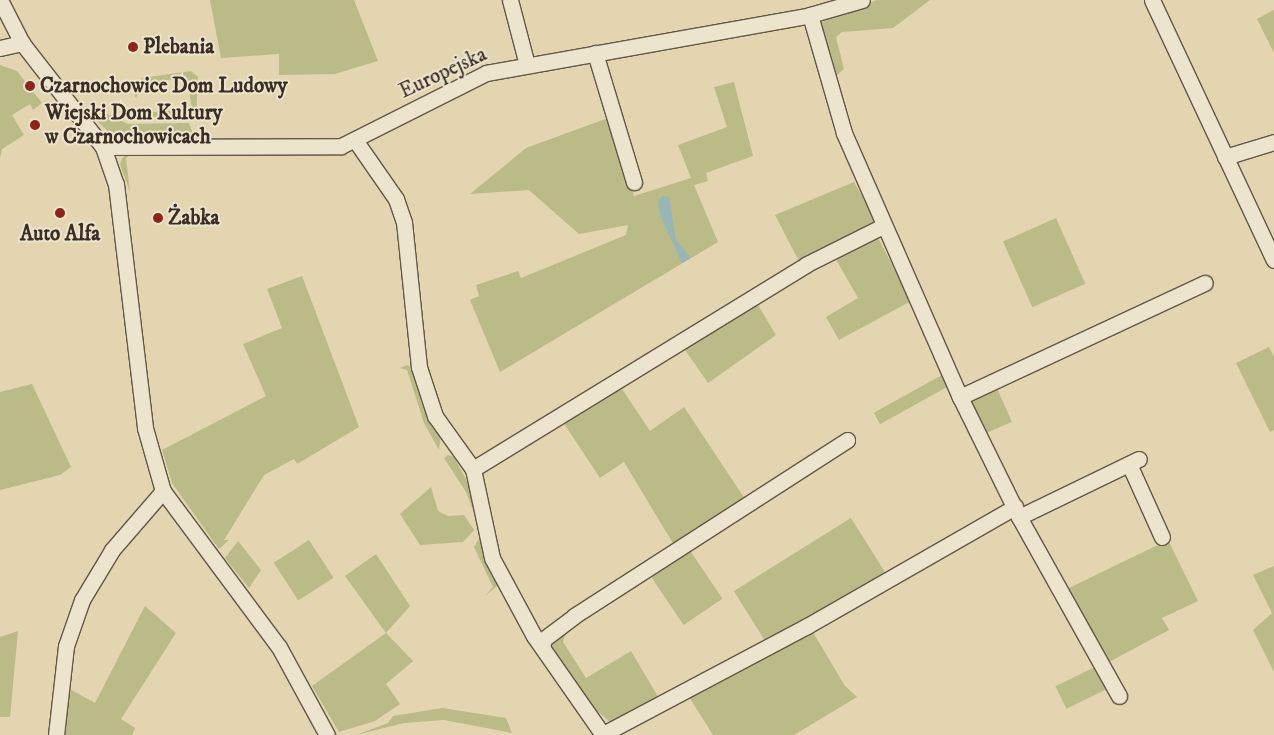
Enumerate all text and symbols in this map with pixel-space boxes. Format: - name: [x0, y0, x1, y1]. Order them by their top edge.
- place label: Plebania: [143, 34, 214, 60]
- marker: Plebania: [127, 41, 139, 53]
- street label: Europejska: [395, 42, 491, 104]
- place label: Czarnochowice Dom Ludowy: [40, 73, 287, 99]
- marker: Czarnochowice Dom Ludowy: [24, 80, 36, 92]
- place label: Wiejski Dom Kultury w Czarnochowicach: [45, 100, 222, 150]
- marker: Wiejski Dom Kultury w Czarnochowicach: [29, 119, 41, 131]
- place label: Żabka: [168, 205, 219, 231]
- marker: Auto Alfa: [54, 207, 66, 219]
- marker: Żabka: [152, 212, 164, 224]
- place label: Auto Alfa: [20, 221, 100, 247]

